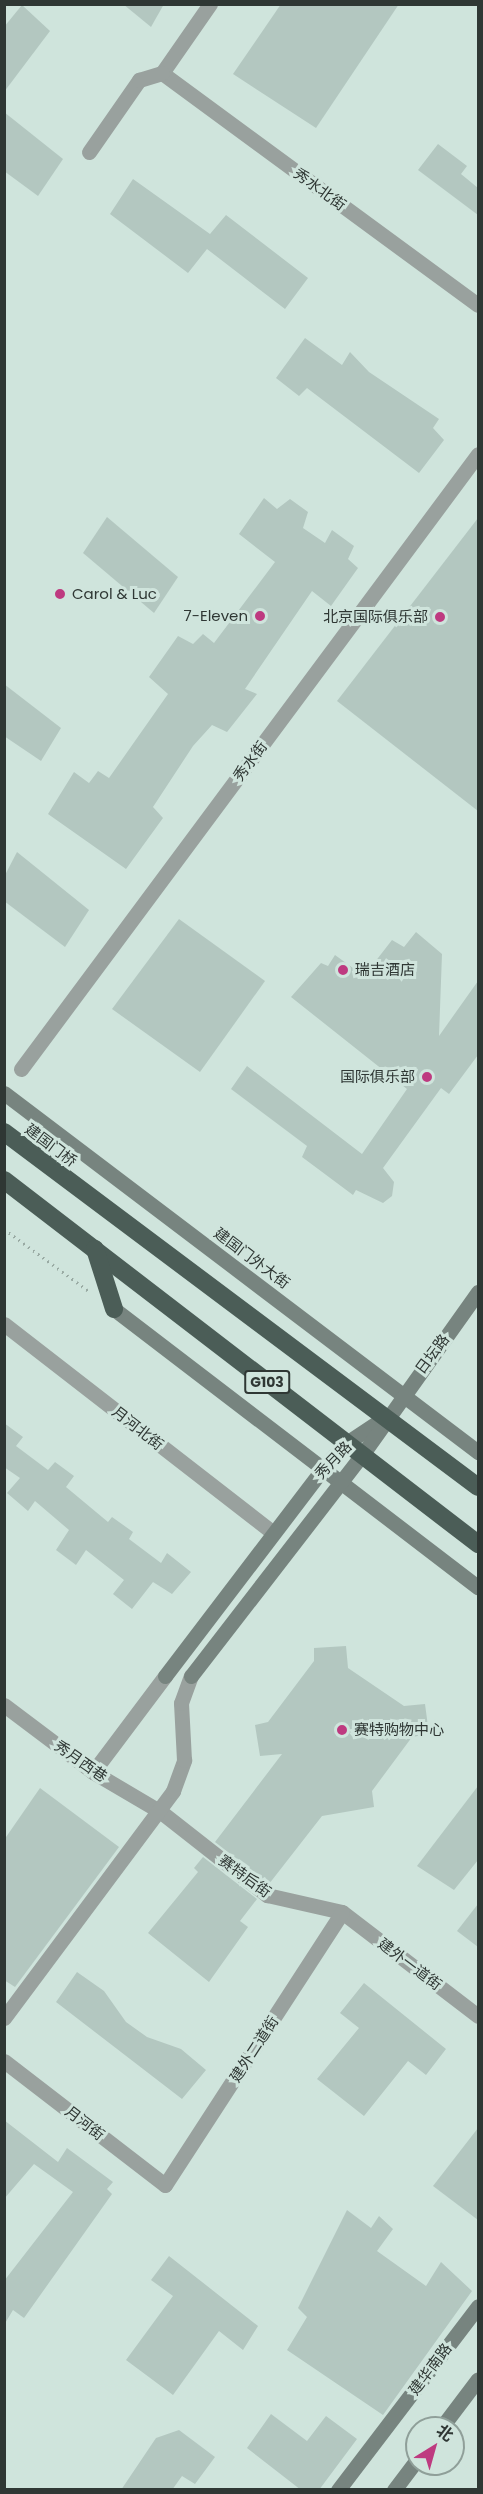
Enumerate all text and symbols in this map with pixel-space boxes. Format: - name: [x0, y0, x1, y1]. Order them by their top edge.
- street label: 秀水北街: [290, 164, 350, 214]
- place label: Carol & Luc: [72, 585, 157, 603]
- marker: Carol & Luc: [53, 587, 67, 601]
- place label: 7-Eleven: [184, 607, 248, 625]
- place label: 北京国际俱乐部: [323, 608, 428, 626]
- marker: 7-Eleven: [253, 609, 267, 623]
- marker: 北京国际俱乐部: [433, 610, 447, 624]
- street label: 秀水街: [229, 738, 271, 784]
- place label: 瑞吉酒店: [355, 961, 415, 979]
- marker: 瑞吉酒店: [336, 963, 350, 977]
- place label: 国际俱乐部: [340, 1068, 415, 1086]
- marker: 国际俱乐部: [420, 1070, 434, 1084]
- street label: 建国门桥: [22, 1120, 80, 1170]
- street label: 建国门外大街: [211, 1224, 293, 1292]
- street label: 日坛路: [411, 1331, 453, 1377]
- road number: G103: [243, 1371, 291, 1393]
- street label: 月河北街: [109, 1402, 167, 1454]
- street label: 秀月路: [311, 1438, 355, 1482]
- place label: 赛特购物中心: [354, 1721, 444, 1739]
- marker: 赛特购物中心: [335, 1723, 349, 1737]
- street label: 秀月西巷: [51, 1736, 111, 1786]
- street label: 赛特后街: [215, 1851, 275, 1901]
- street label: 建外一道街: [375, 1934, 445, 1994]
- street label: 建外二道街: [226, 2013, 282, 2085]
- street label: 月河街: [62, 2102, 108, 2144]
- street label: 建华南路: [405, 2340, 455, 2398]
- north arrow: [405, 2416, 465, 2476]
- text: 北: [432, 2419, 458, 2447]

